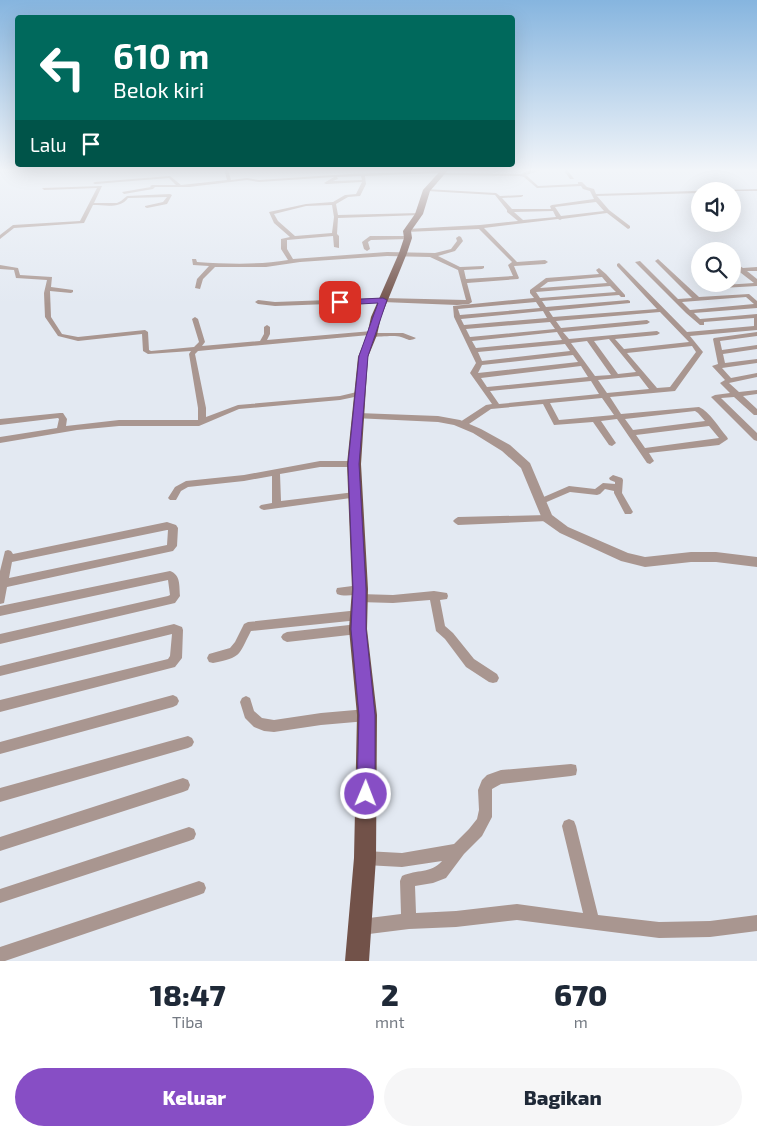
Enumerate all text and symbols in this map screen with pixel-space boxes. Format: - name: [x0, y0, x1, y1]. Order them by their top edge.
- text: 610 m: [113, 34, 209, 76]
- icon: left: [30, 35, 95, 100]
- text: Belok kiri: [113, 76, 204, 102]
- icon: arrive: [77, 130, 105, 158]
- text: Lalu: [30, 133, 67, 156]
- map controls: [691, 182, 741, 292]
- button: sound: [691, 182, 741, 232]
- button: search: [691, 242, 741, 292]
- pin: [319, 281, 361, 323]
- icon: arrive: [326, 288, 354, 316]
- position arrow: [339, 767, 391, 819]
- text: 18:47: [150, 976, 226, 1012]
- text: 2: [381, 976, 399, 1012]
- text: 670: [554, 976, 607, 1012]
- text: Tiba: [172, 1012, 203, 1031]
- text: mnt: [375, 1012, 405, 1031]
- text: m: [574, 1012, 588, 1031]
- button: Keluar: [15, 1068, 374, 1126]
- button: Bagikan: [384, 1068, 742, 1126]

